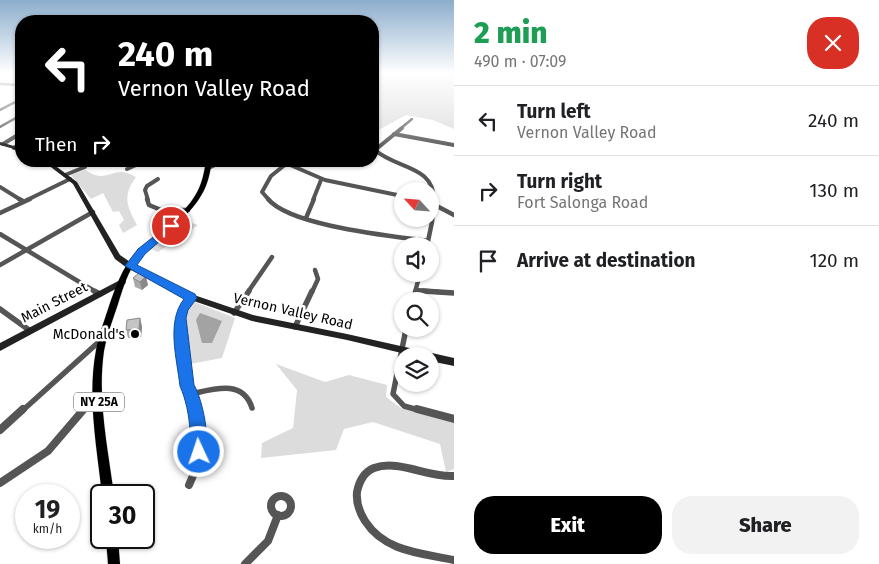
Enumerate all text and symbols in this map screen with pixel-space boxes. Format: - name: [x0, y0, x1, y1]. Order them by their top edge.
- text: 2 min: [474, 15, 547, 51]
- button: close: [807, 17, 859, 69]
- text: 240 m: [118, 33, 213, 75]
- icon: left: [35, 35, 100, 100]
- text: 490 m · 07:09: [474, 52, 567, 71]
- text: Vernon Valley Road: [118, 75, 310, 102]
- text: Turn left: [517, 100, 591, 123]
- icon: left: [474, 107, 502, 135]
- text: 240 m: [808, 109, 859, 132]
- text: Vernon Valley Road: [517, 123, 657, 142]
- icon: right: [87, 130, 115, 158]
- text: Then: [35, 133, 77, 156]
- text: Turn right: [517, 170, 602, 193]
- icon: right: [474, 177, 502, 205]
- text: 130 m: [809, 179, 859, 202]
- north arrow: [394, 182, 439, 228]
- map controls: [394, 182, 439, 392]
- text: Fort Salonga Road: [517, 193, 648, 212]
- pin: [150, 205, 192, 247]
- icon: arrive: [157, 212, 185, 240]
- button: sound: [394, 237, 439, 282]
- icon: arrive: [474, 247, 502, 275]
- text: Arrive at destination: [517, 249, 696, 272]
- text: 120 m: [809, 249, 859, 272]
- street label: Main Street: [18, 278, 91, 326]
- street label: Vernon Valley Road: [232, 289, 354, 333]
- button: search: [394, 292, 439, 337]
- place label: McDonald's: [53, 326, 125, 343]
- marker: McDonald's: [129, 328, 141, 340]
- button: layers: [394, 347, 439, 392]
- road number: NY 25A: [74, 392, 124, 412]
- position arrow: [172, 425, 224, 477]
- speed limit sign: 30: [90, 484, 155, 549]
- text: 19: [35, 495, 60, 525]
- button: Exit: [474, 496, 662, 554]
- button: Share: [672, 496, 859, 554]
- text: km/h: [33, 522, 62, 536]

